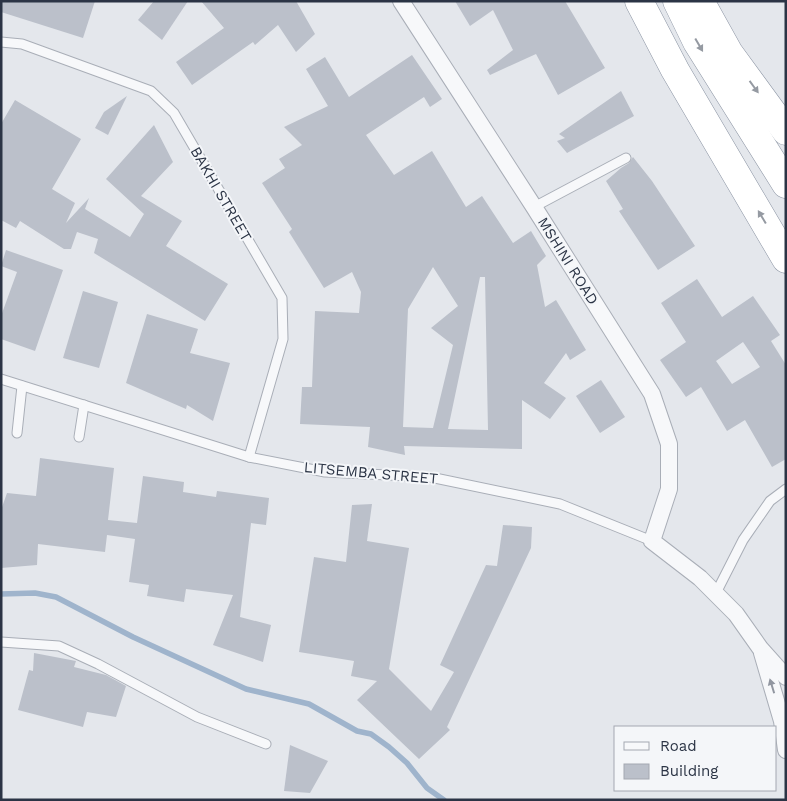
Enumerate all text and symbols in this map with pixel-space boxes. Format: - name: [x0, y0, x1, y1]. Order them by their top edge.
- one-way arrow: [694, 38, 703, 51]
- one-way arrow: [749, 80, 759, 94]
- street label: BAKHI STREET: [187, 143, 255, 245]
- one-way arrow: [757, 210, 766, 223]
- street label: MSHINI ROAD: [534, 214, 602, 308]
- street label: LITSEMBA STREET: [303, 458, 439, 488]
- one-way arrow: [767, 678, 775, 693]
- legend: [614, 726, 777, 791]
- text: Road: [660, 737, 697, 755]
- text: Building: [660, 762, 718, 780]

